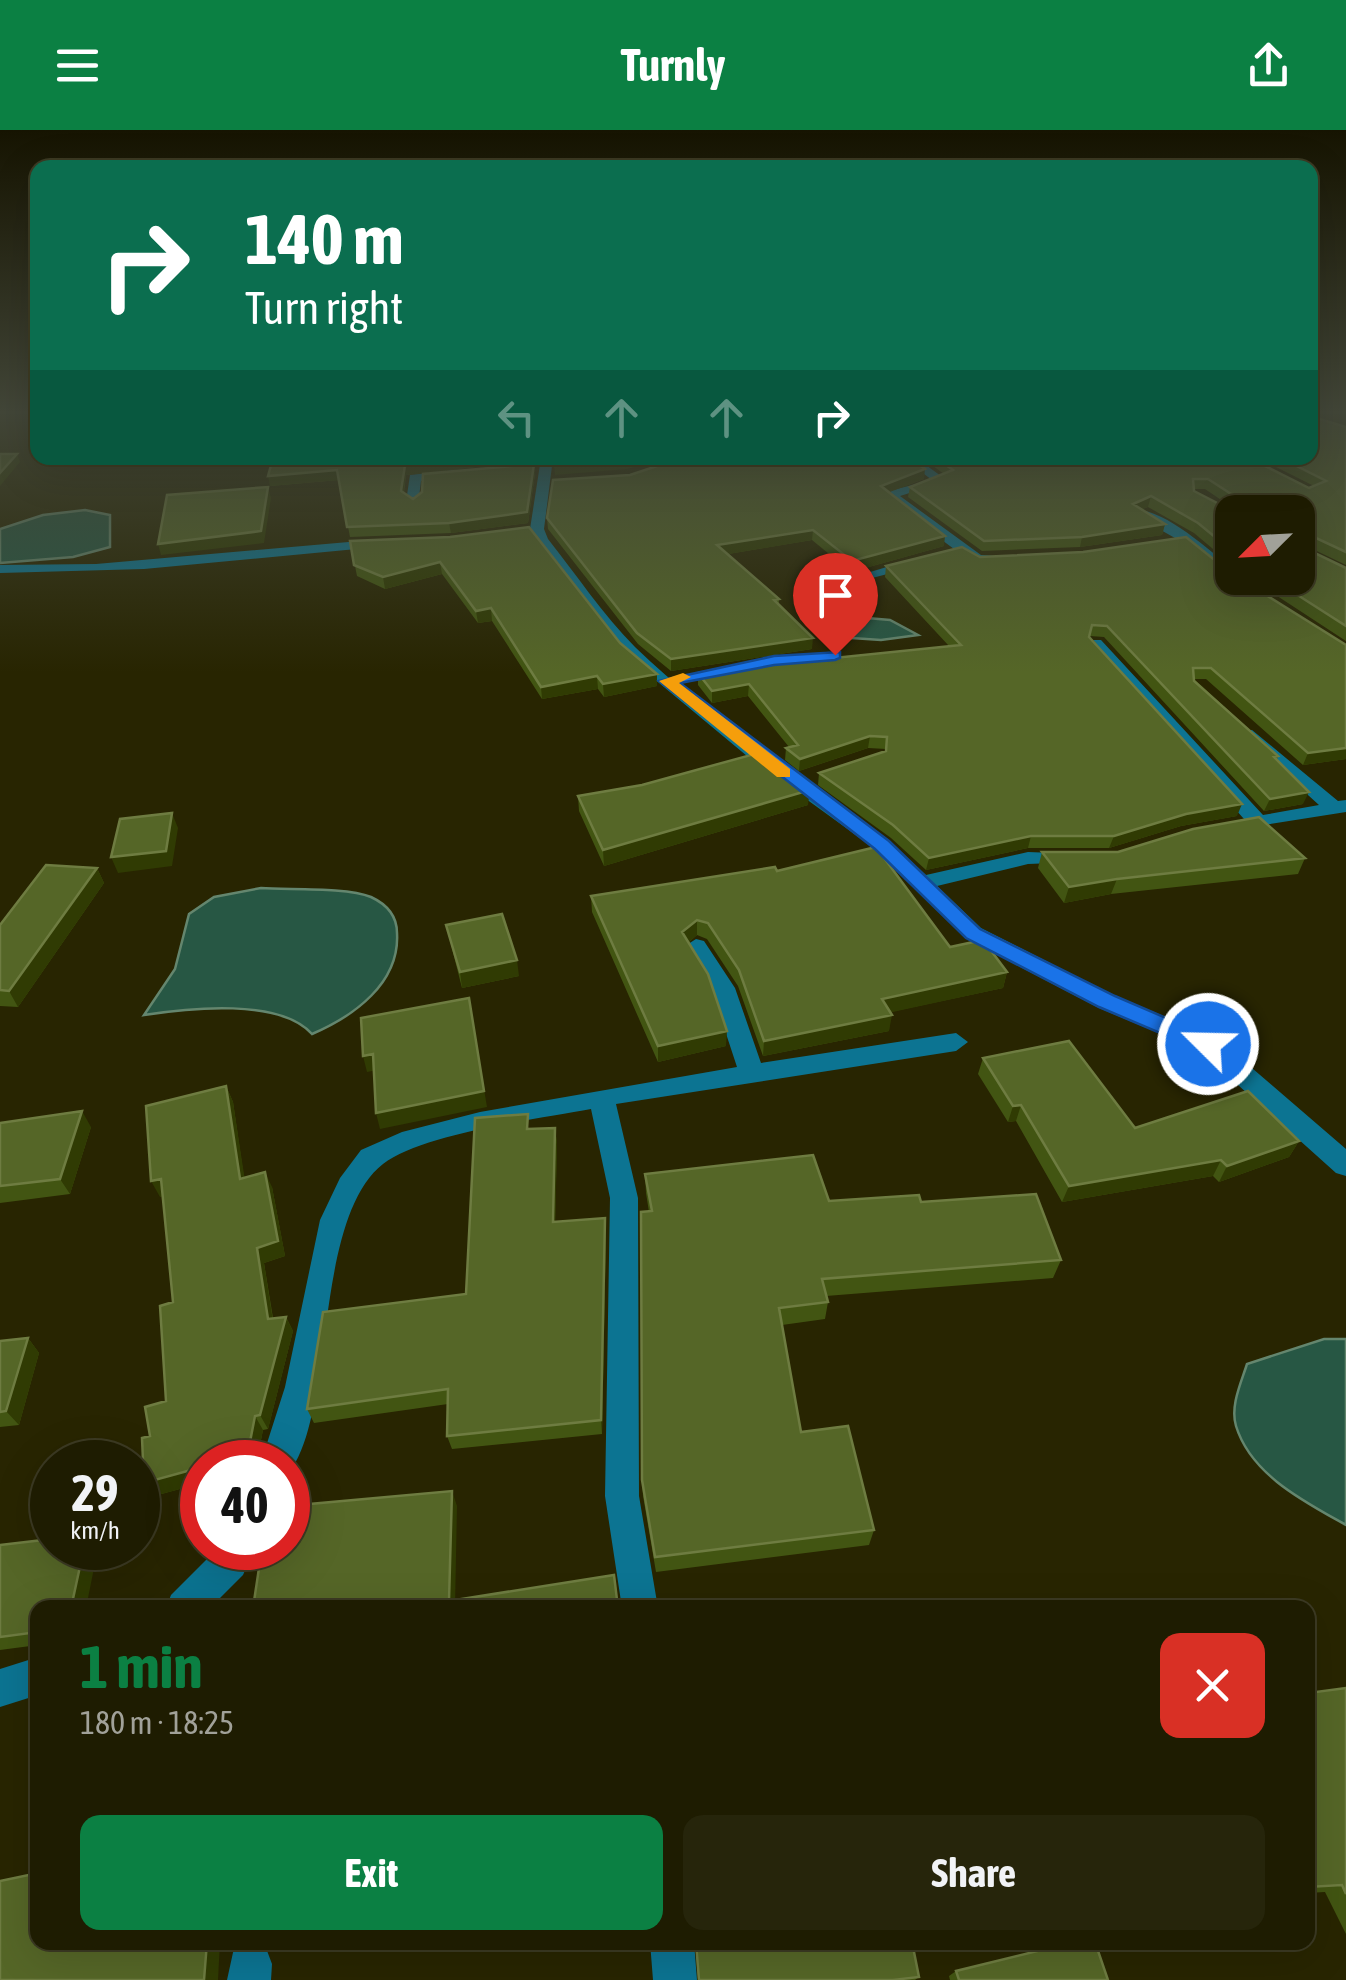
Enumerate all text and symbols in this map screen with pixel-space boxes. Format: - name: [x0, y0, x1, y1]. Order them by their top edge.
- icon: menu: [50, 38, 105, 93]
- icon: share: [1241, 38, 1296, 93]
- text: Turnly: [621, 39, 725, 91]
- text: 140 m: [245, 199, 404, 279]
- icon: right: [80, 200, 210, 330]
- text: Turn right: [245, 282, 403, 334]
- icon: left: [489, 390, 544, 445]
- icon: ahead: [594, 390, 649, 445]
- icon: ahead: [699, 390, 754, 445]
- icon: right: [804, 390, 859, 445]
- north arrow: [1215, 495, 1315, 595]
- map controls: [1215, 495, 1315, 595]
- pin: [793, 553, 878, 656]
- icon: arrive: [808, 568, 863, 623]
- position arrow: [1156, 992, 1260, 1096]
- speed limit sign: 40: [180, 1440, 310, 1570]
- text: 29: [71, 1464, 118, 1522]
- text: km/h: [70, 1516, 120, 1544]
- text: 1 min: [80, 1632, 203, 1701]
- button: close: [1160, 1633, 1265, 1738]
- text: 180 m · 18:25: [80, 1704, 234, 1741]
- button: Exit: [80, 1815, 663, 1930]
- button: Share: [683, 1815, 1265, 1930]

